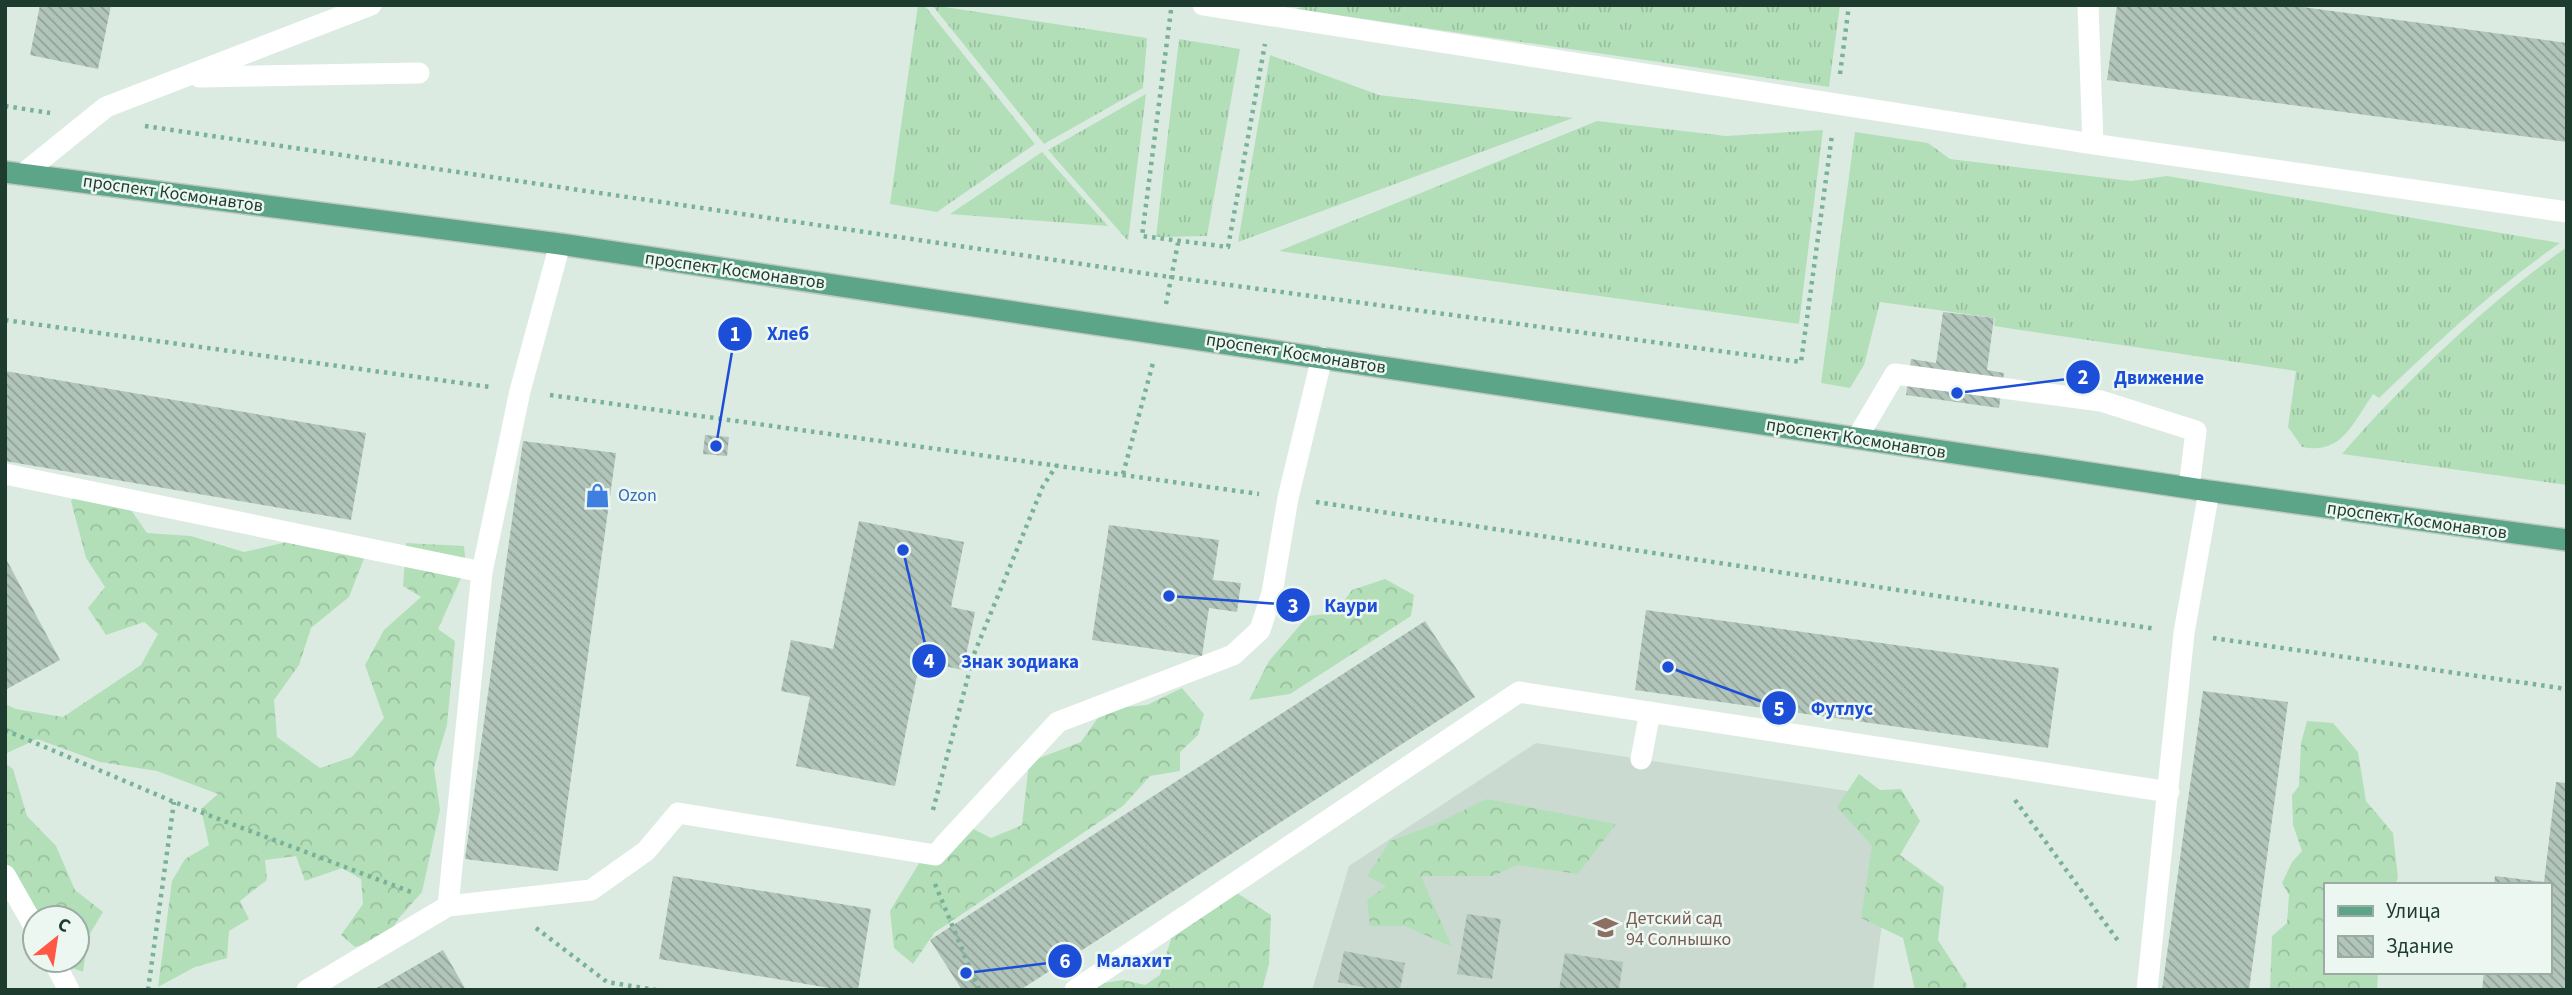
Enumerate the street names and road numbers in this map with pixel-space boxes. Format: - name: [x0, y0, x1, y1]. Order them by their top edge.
- street label: проспект Космонавтов: [81, 168, 265, 219]
- street label: проспект Космонавтов: [643, 245, 827, 296]
- street label: проспект Космонавтов: [1204, 327, 1388, 380]
- street label: проспект Космонавтов: [1764, 412, 1948, 465]
- street label: проспект Космонавтов: [2325, 495, 2509, 546]

